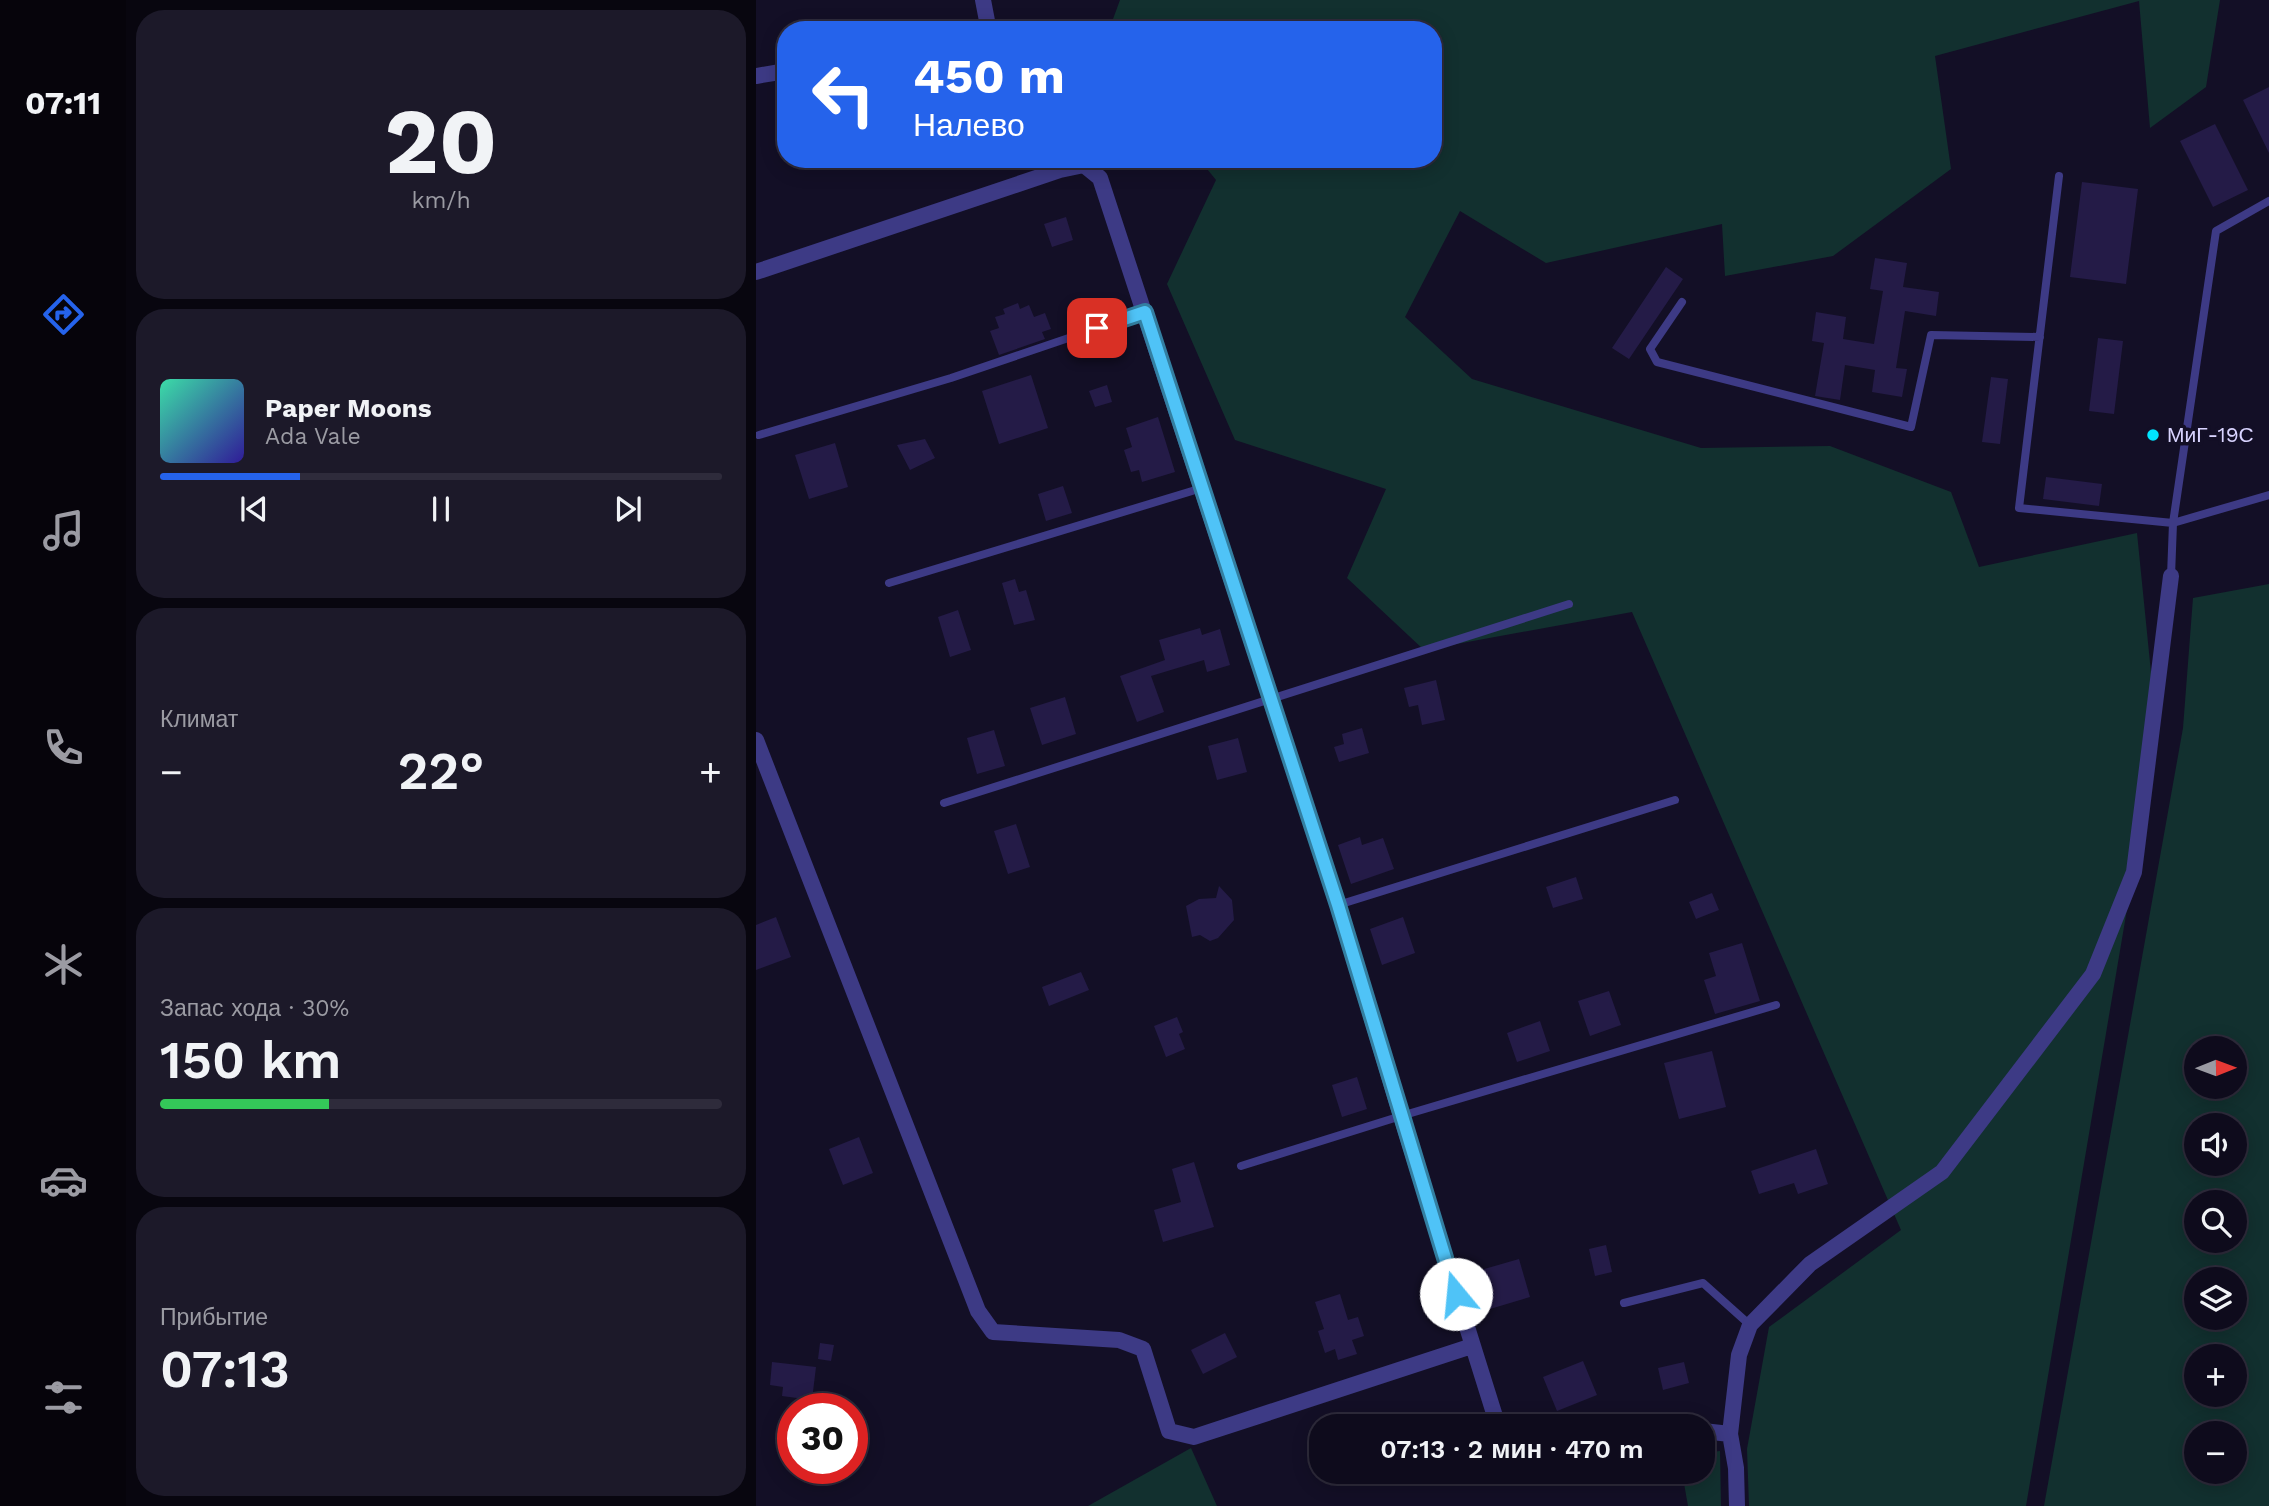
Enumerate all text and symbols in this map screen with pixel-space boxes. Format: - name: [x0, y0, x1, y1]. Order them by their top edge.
- text: 450 m: [913, 47, 1065, 105]
- icon: left: [798, 49, 889, 140]
- text: 07:11: [25, 84, 101, 122]
- text: 20: [385, 88, 497, 195]
- text: Налево: [913, 106, 1025, 144]
- text: km/h: [411, 187, 471, 214]
- icon: directions: [39, 290, 88, 339]
- pin: [1067, 298, 1127, 358]
- icon: arrive: [1078, 309, 1116, 347]
- text: Paper Moons: [265, 393, 432, 423]
- place label: МиГ-19С: [2167, 422, 2254, 447]
- text: Ada Vale: [265, 423, 361, 450]
- marker: МиГ-19С: [2145, 427, 2161, 443]
- icon: previous: [235, 490, 273, 528]
- icon: pause: [422, 490, 460, 528]
- icon: next: [609, 490, 647, 528]
- icon: music: [39, 506, 88, 555]
- text: Климат: [160, 706, 238, 733]
- icon: phone: [39, 723, 88, 772]
- text: 22°: [398, 741, 484, 802]
- text: −: [160, 750, 183, 794]
- text: +: [699, 750, 722, 794]
- icon: climate: [39, 940, 88, 989]
- text: Запас хода · 30%: [160, 995, 349, 1022]
- text: 150 km: [160, 1030, 341, 1091]
- north arrow: [2184, 1036, 2247, 1099]
- map controls: [2184, 1036, 2247, 1484]
- button: sound: [2184, 1113, 2247, 1176]
- icon: car: [39, 1156, 88, 1205]
- button: search: [2184, 1190, 2247, 1253]
- position arrow: [1419, 1257, 1493, 1331]
- button: layers: [2184, 1267, 2247, 1330]
- text: Прибытие: [160, 1304, 268, 1331]
- text: 07:13: [160, 1339, 290, 1400]
- button: +: [2184, 1344, 2247, 1407]
- icon: filters: [39, 1373, 88, 1422]
- speed limit sign: 30: [777, 1393, 868, 1484]
- button: −: [2184, 1421, 2247, 1484]
- text: 07:13 · 2 мин · 470 m: [1380, 1434, 1644, 1464]

